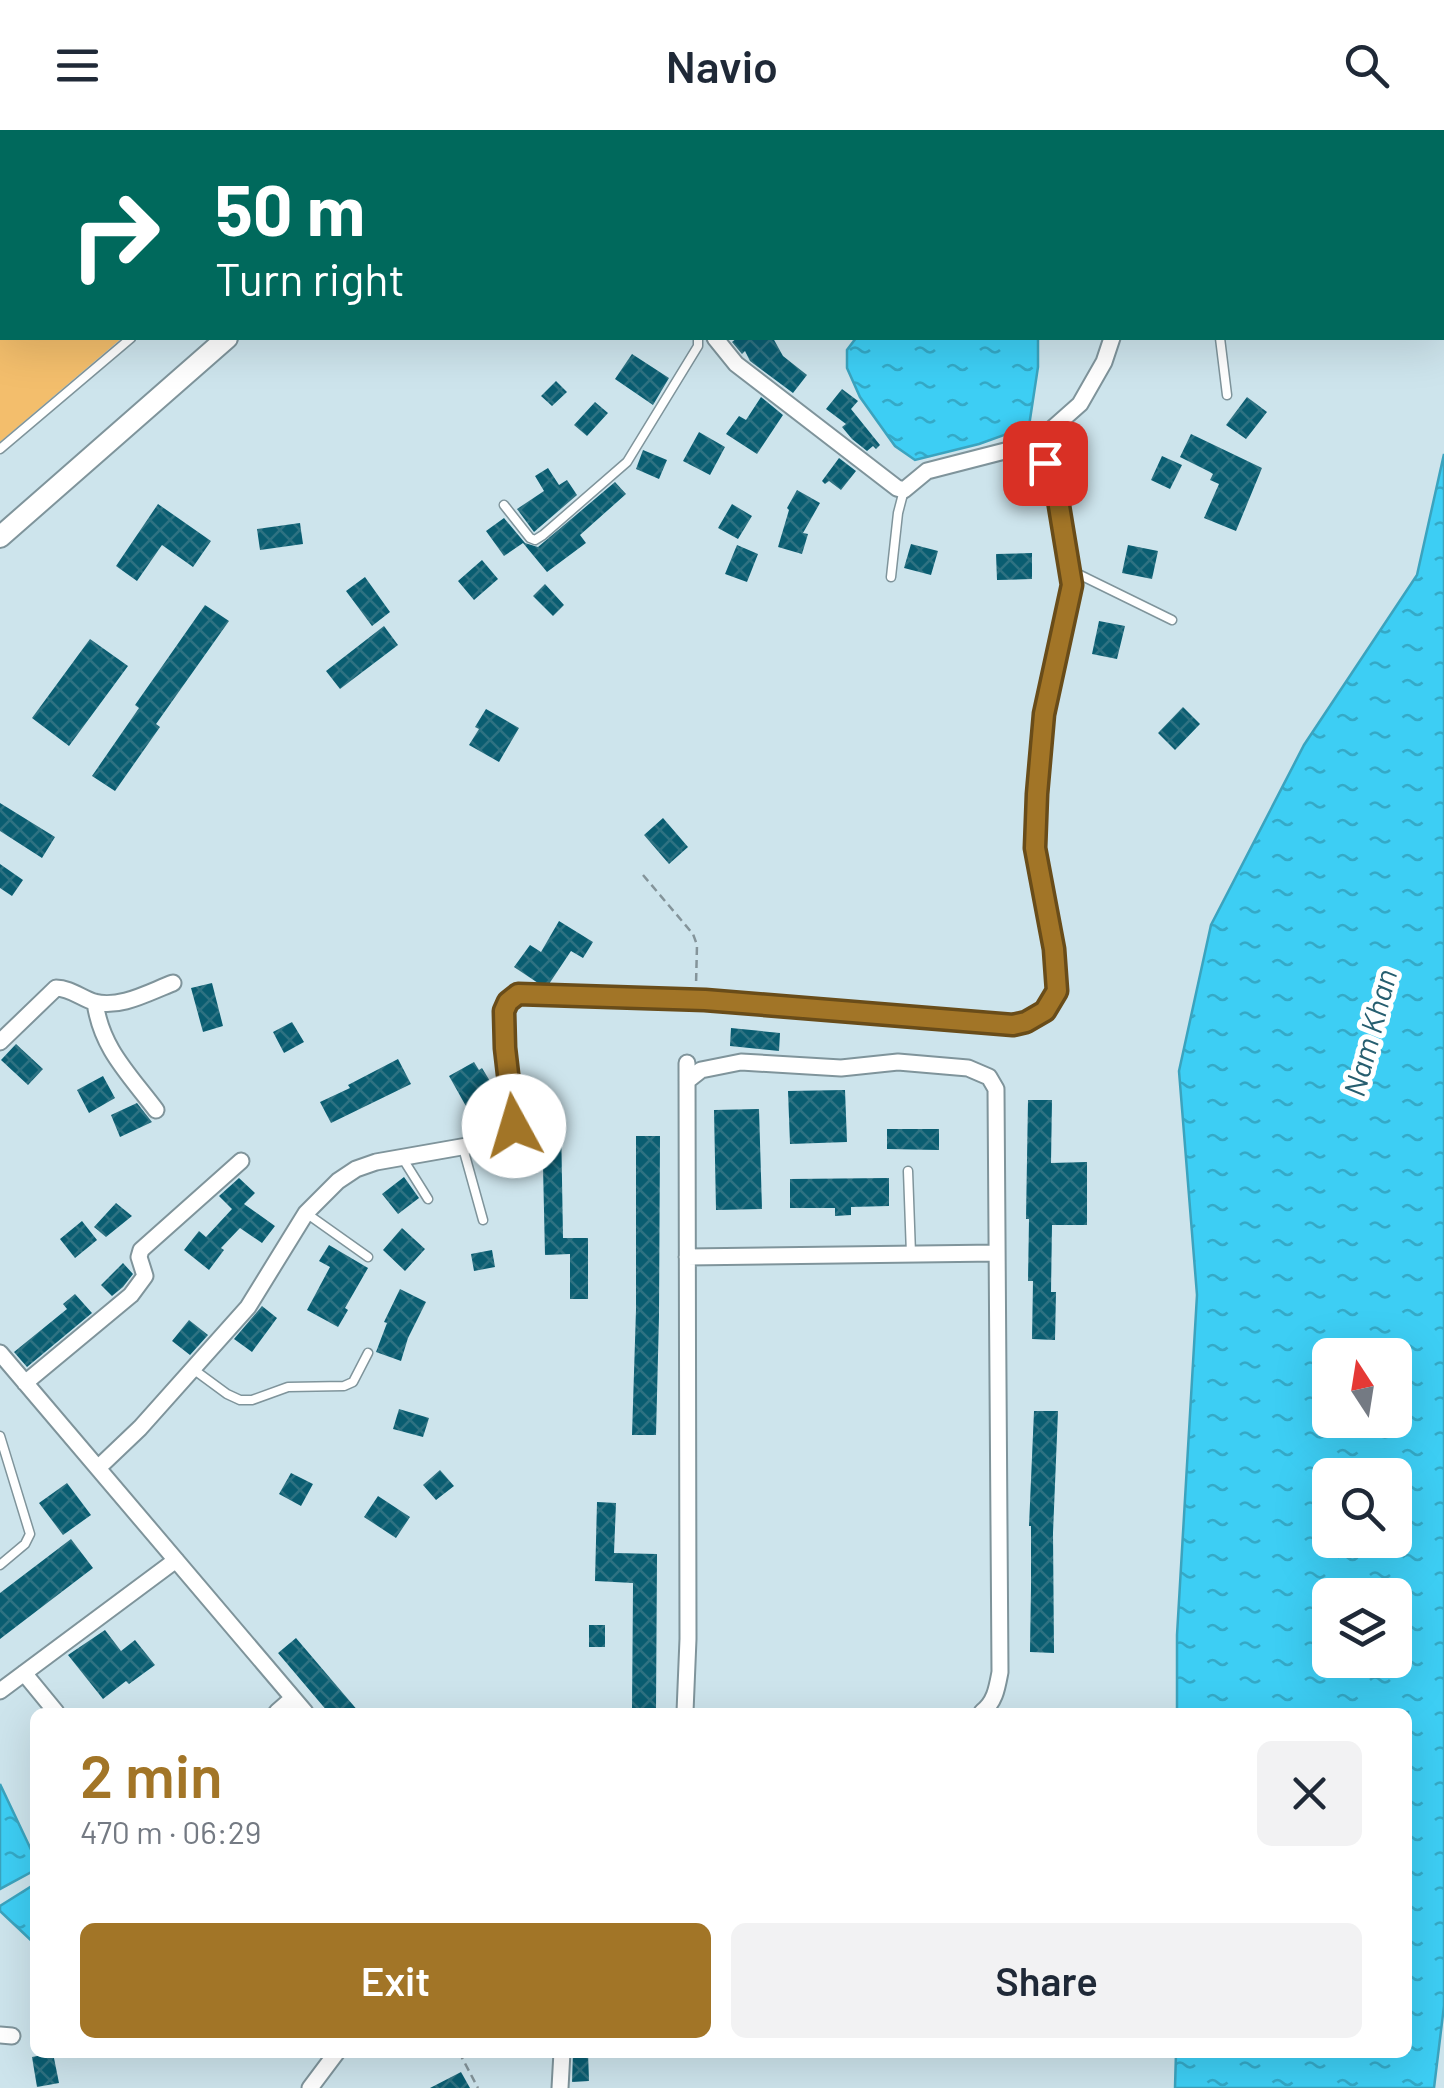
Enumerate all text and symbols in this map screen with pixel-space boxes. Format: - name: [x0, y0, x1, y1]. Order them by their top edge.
- icon: menu: [50, 38, 105, 93]
- text: Navio: [666, 38, 778, 92]
- icon: search: [1339, 38, 1394, 93]
- text: 50 m: [215, 166, 365, 250]
- icon: right: [50, 170, 180, 300]
- text: Turn right: [215, 251, 405, 305]
- pin: [1003, 421, 1088, 506]
- icon: arrive: [1018, 436, 1073, 491]
- water label: Nam Khan: [1335, 965, 1403, 1100]
- position arrow: [462, 1074, 566, 1178]
- north arrow: [1312, 1338, 1412, 1438]
- map controls: [1312, 1338, 1412, 1678]
- button: search: [1312, 1458, 1412, 1558]
- button: layers: [1312, 1578, 1412, 1678]
- text: 2 min: [80, 1738, 223, 1810]
- button: close: [1257, 1741, 1362, 1846]
- text: 470 m · 06:29: [80, 1812, 262, 1850]
- button: Exit: [80, 1923, 711, 2038]
- button: Share: [731, 1923, 1362, 2038]

